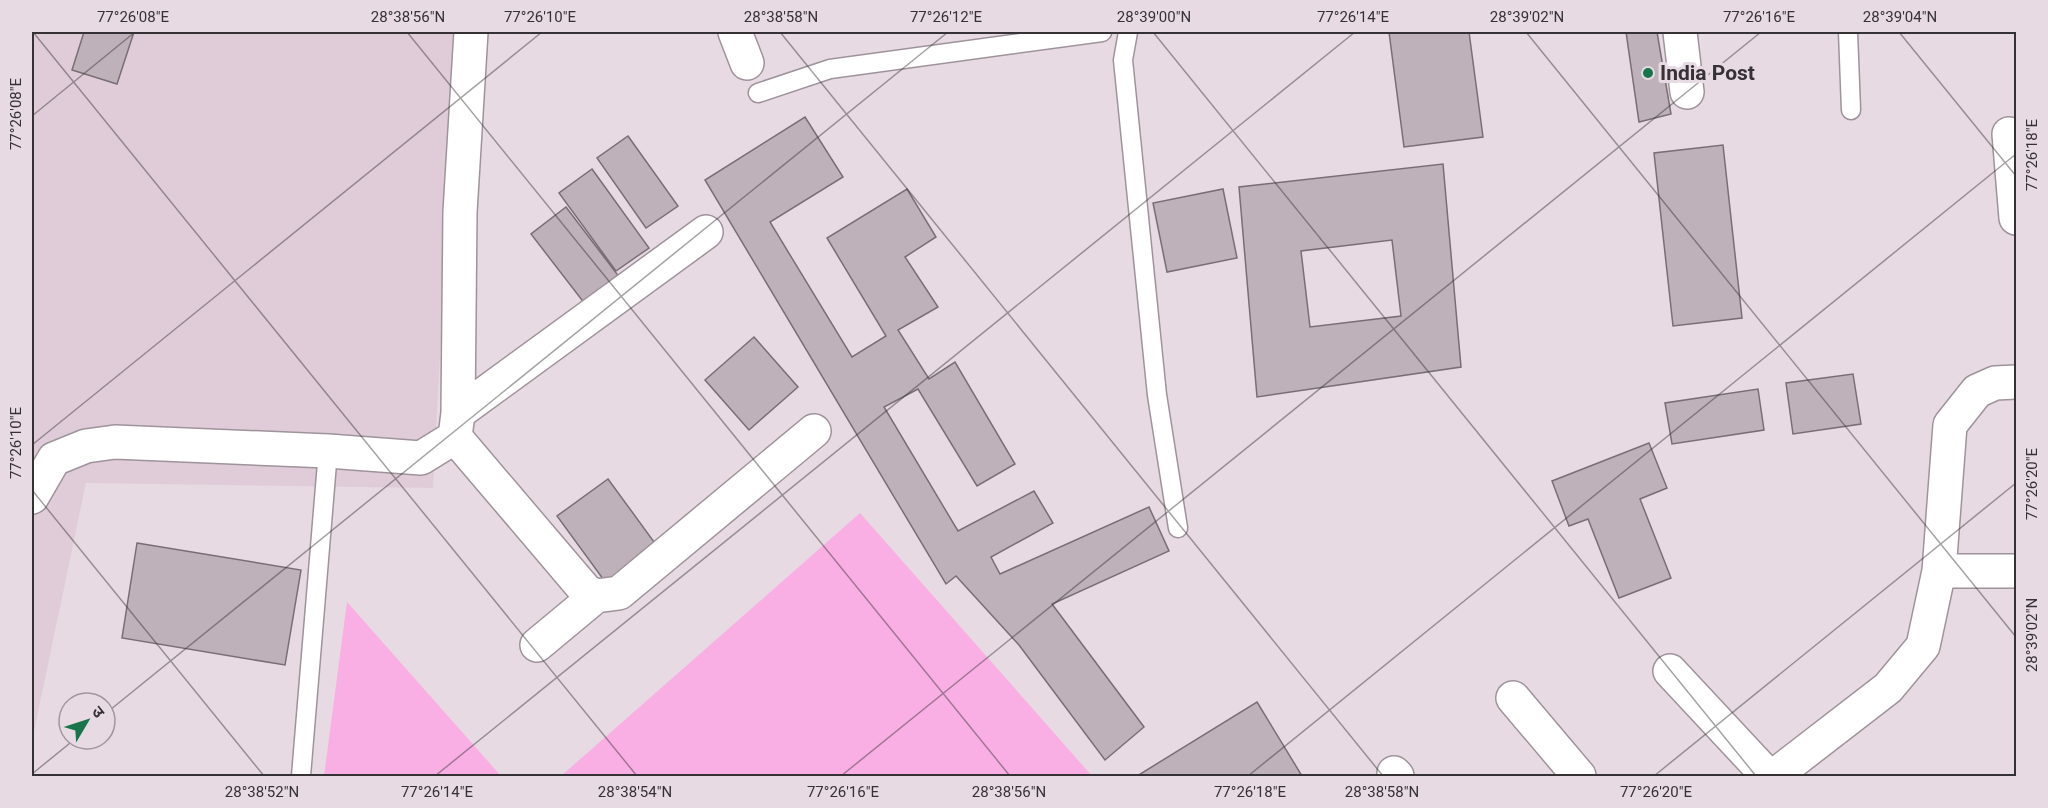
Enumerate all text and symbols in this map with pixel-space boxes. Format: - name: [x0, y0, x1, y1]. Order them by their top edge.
- text: 77°26'08"E: [97, 8, 170, 26]
- text: 28°38'56"N: [371, 8, 445, 26]
- text: 77°26'10"E: [504, 8, 577, 26]
- text: 28°38'58"N: [744, 8, 818, 26]
- text: 77°26'12"E: [910, 8, 983, 26]
- text: 28°39'00"N: [1117, 8, 1191, 26]
- text: 77°26'14"E: [1317, 8, 1390, 26]
- text: 28°39'02"N: [1490, 8, 1564, 26]
- text: 77°26'16"E: [1723, 8, 1796, 26]
- text: 28°39'04"N: [1863, 8, 1937, 26]
- place label: India Post: [1660, 61, 1755, 85]
- marker: India Post: [1641, 66, 1655, 80]
- text: 77°26'08"E: [7, 77, 25, 150]
- text: 77°26'18"E: [2023, 118, 2041, 191]
- text: 77°26'10"E: [7, 406, 25, 479]
- text: 77°26'20"E: [2023, 447, 2041, 520]
- text: 28°39'02"N: [2023, 598, 2041, 672]
- north arrow: [57, 691, 117, 751]
- text: उ: [88, 702, 109, 722]
- text: 28°38'52"N: [225, 783, 299, 801]
- text: 77°26'14"E: [401, 783, 474, 801]
- text: 28°38'54"N: [598, 783, 672, 801]
- text: 77°26'16"E: [807, 783, 880, 801]
- text: 28°38'56"N: [972, 783, 1046, 801]
- text: 77°26'18"E: [1214, 783, 1287, 801]
- text: 28°38'58"N: [1345, 783, 1419, 801]
- text: 77°26'20"E: [1620, 783, 1693, 801]

